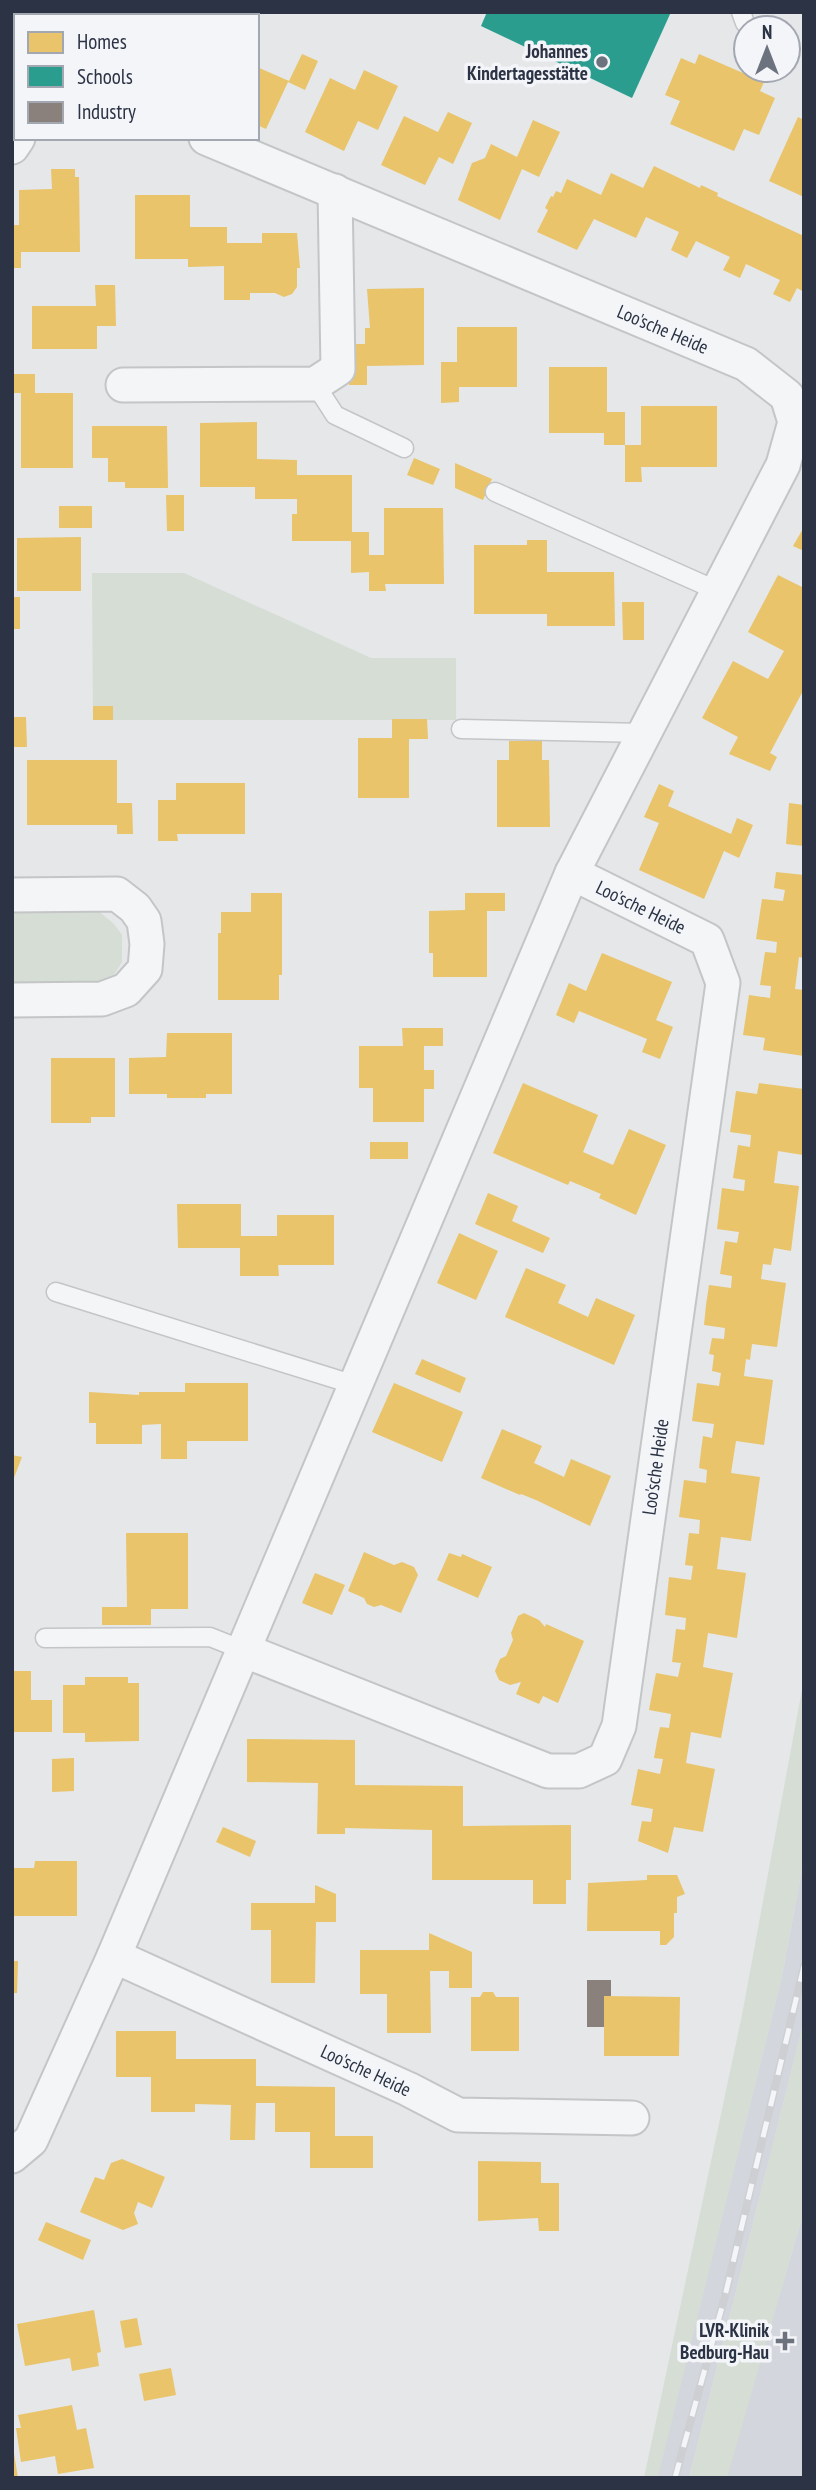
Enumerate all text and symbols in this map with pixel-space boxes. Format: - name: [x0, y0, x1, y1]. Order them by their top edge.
- legend: [14, 14, 259, 140]
- north arrow: [732, 14, 802, 84]
- text: N: [762, 20, 772, 44]
- text: Homes: [77, 28, 127, 55]
- place label: Johannes Kindertagesstätte: [467, 39, 588, 85]
- marker: Johannes Kindertagesstätte: [594, 54, 610, 70]
- text: Schools: [77, 63, 133, 90]
- text: Industry: [77, 98, 136, 125]
- street label: Loo'sche Heide: [614, 299, 712, 359]
- street label: Loo'sche Heide: [592, 875, 690, 939]
- street label: Loo'sche Heide: [636, 1417, 674, 1517]
- street label: Loo'sche Heide: [317, 2039, 415, 2101]
- place label: LVR-Klinik Bedburg-Hau: [680, 2318, 769, 2364]
- marker: LVR-Klinik Bedburg-Hau: [775, 2331, 795, 2351]

